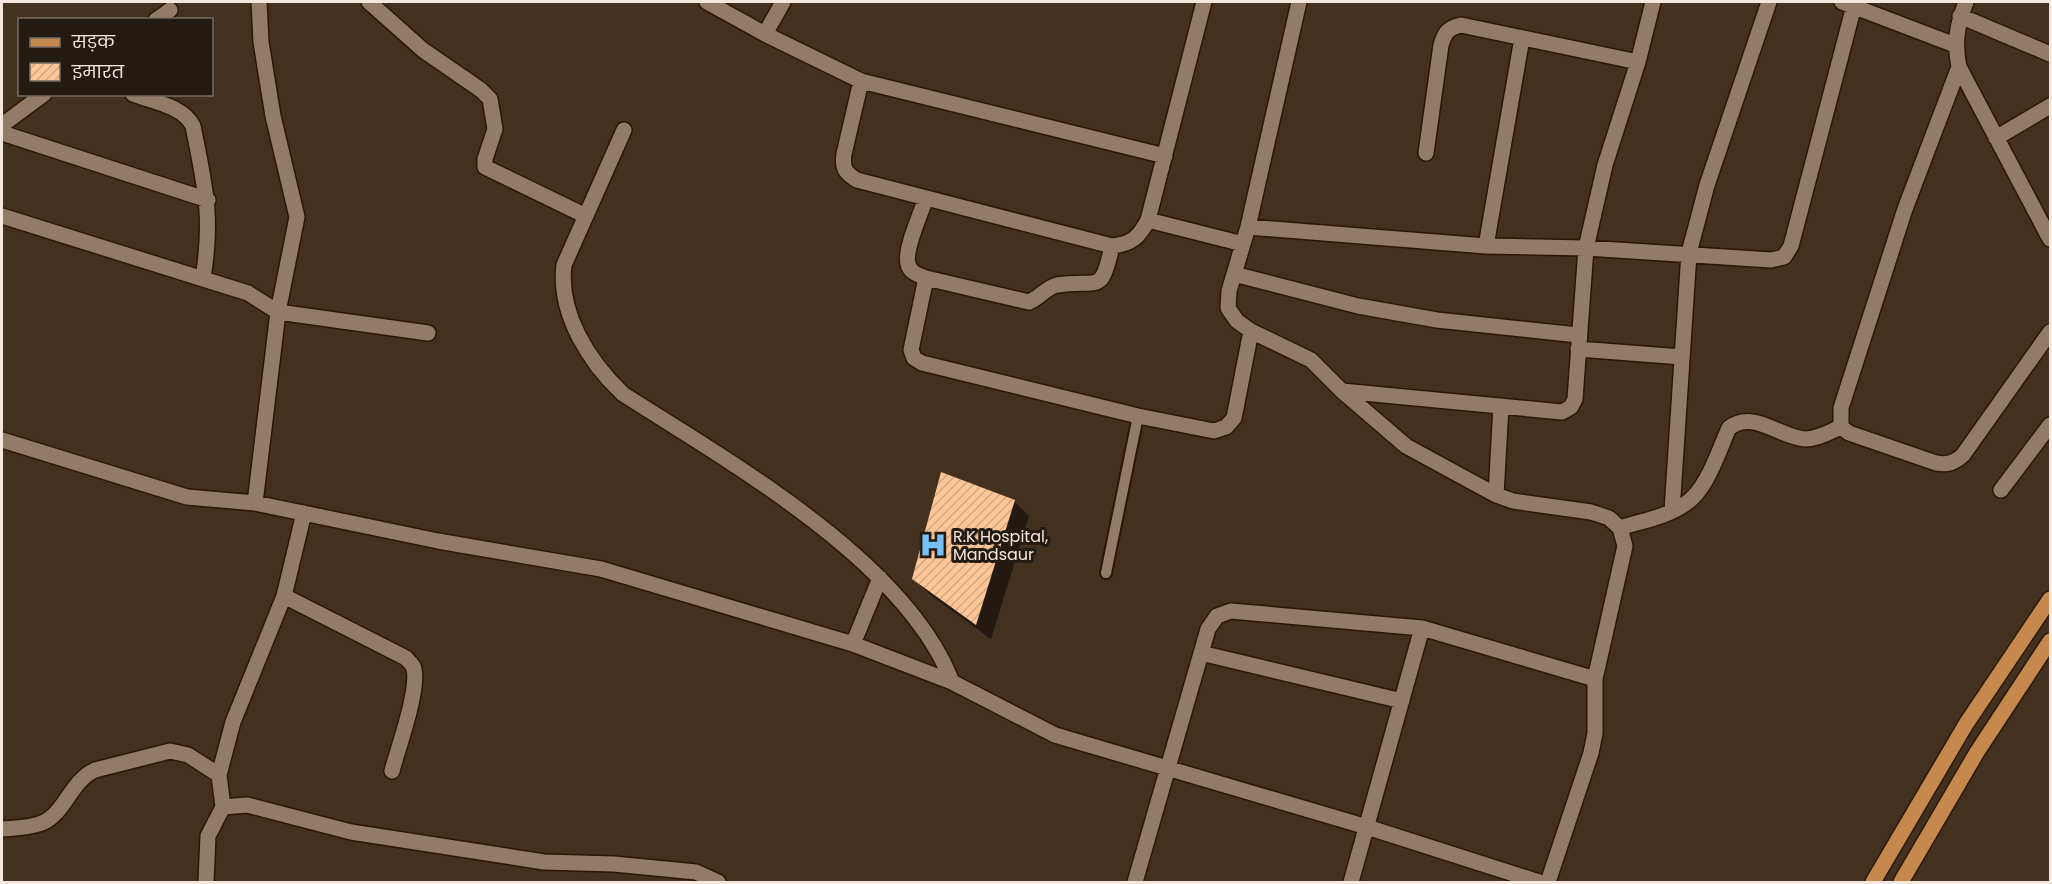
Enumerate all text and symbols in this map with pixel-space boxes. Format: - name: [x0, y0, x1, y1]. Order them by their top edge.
- legend: [18, 18, 213, 96]
- text: सड़क: [71, 29, 116, 54]
- text: इमारत: [71, 59, 125, 84]
- place label: R.K Hospital, Mandsaur: [953, 525, 1048, 566]
- hospital icon: R.K Hospital, Mandsaur: [918, 530, 948, 560]

